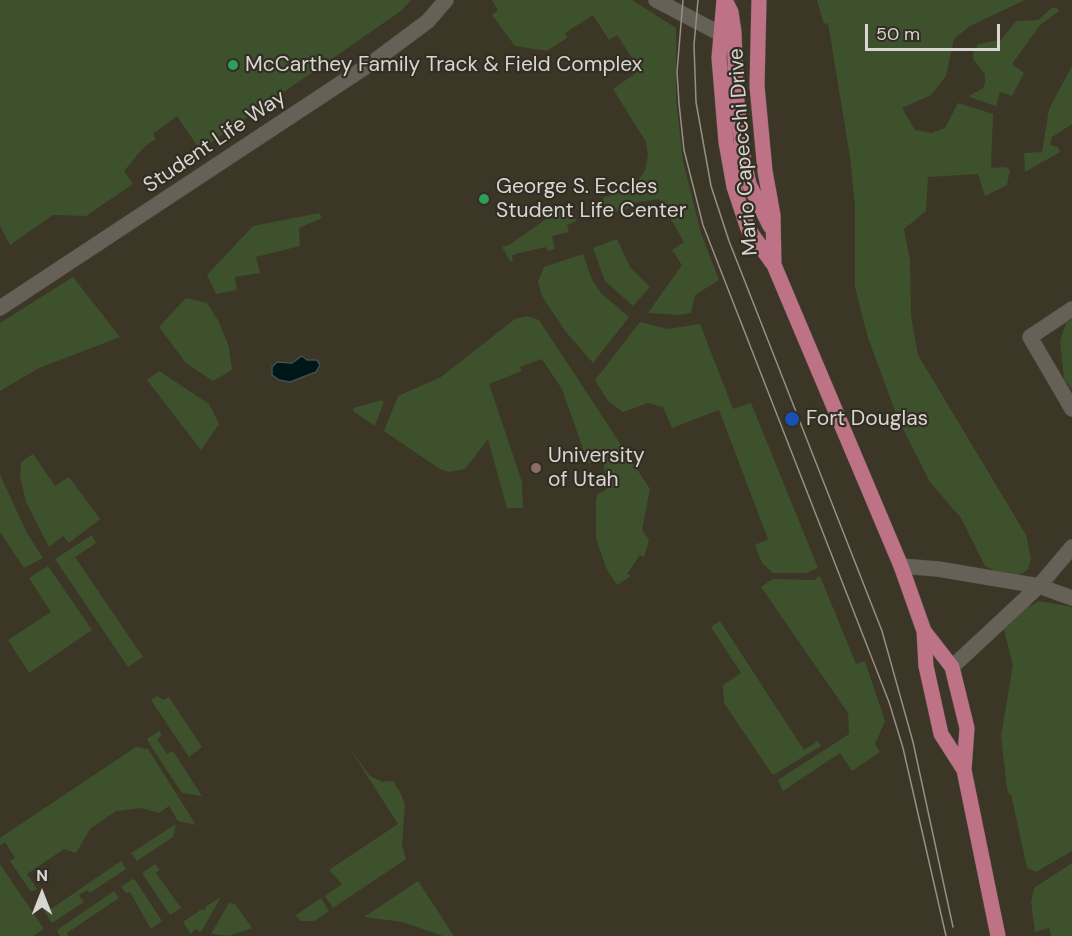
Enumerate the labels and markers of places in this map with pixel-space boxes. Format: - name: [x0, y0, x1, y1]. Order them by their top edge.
- place label: McCarthey Family Track & Field Complex: [245, 52, 642, 78]
- marker: McCarthey Family Track & Field Complex: [226, 58, 240, 72]
- place label: George S. Eccles Student Life Center: [496, 174, 686, 224]
- marker: George S. Eccles Student Life Center: [477, 192, 491, 206]
- place label: Fort Douglas: [806, 406, 928, 432]
- marker: Fort Douglas: [783, 410, 801, 428]
- place label: University of Utah: [548, 443, 645, 493]
- marker: University of Utah: [529, 461, 543, 475]

